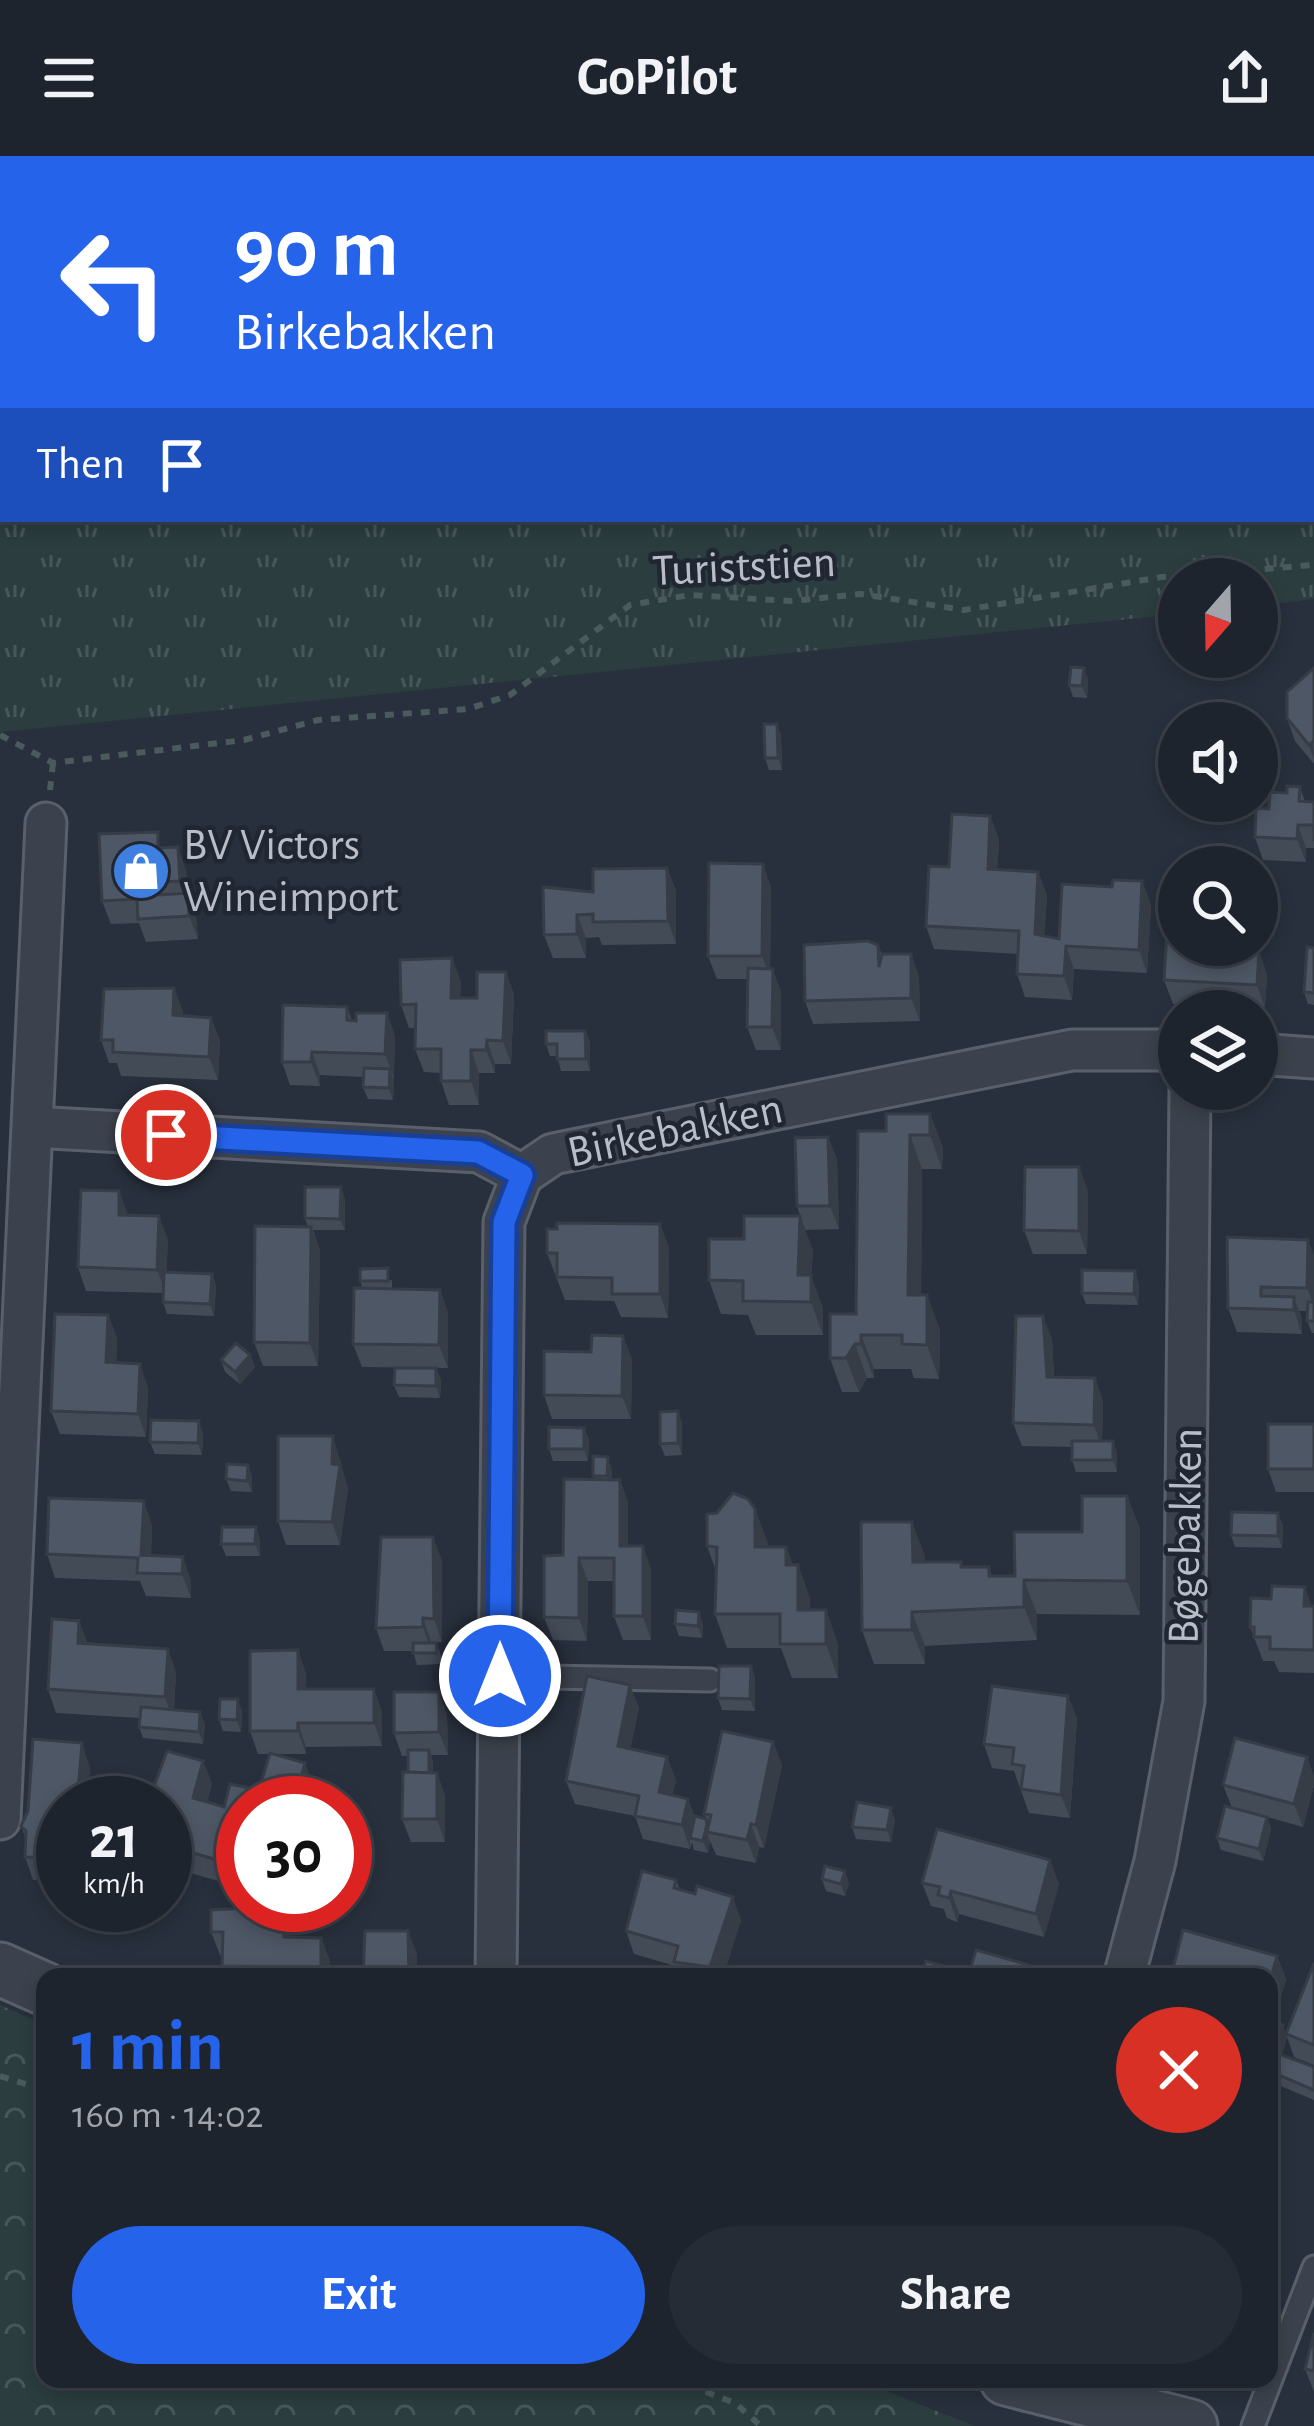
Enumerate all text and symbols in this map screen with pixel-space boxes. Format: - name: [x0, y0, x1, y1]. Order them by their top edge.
- icon: menu: [36, 45, 102, 111]
- icon: share: [1212, 45, 1278, 111]
- text: GoPilot: [577, 51, 737, 105]
- icon: left: [36, 204, 192, 360]
- text: 90 m: [234, 208, 399, 292]
- text: Birkebakken: [234, 306, 496, 360]
- icon: arrive: [149, 432, 215, 498]
- text: Then: [36, 442, 125, 487]
- street label: Turiststien: [651, 540, 837, 594]
- north arrow: [1158, 558, 1278, 678]
- map controls: [1158, 558, 1278, 1110]
- button: sound: [1158, 702, 1278, 822]
- place label: BV Victors Wineimport: [183, 823, 398, 920]
- shop icon: BV Victors Wineimport: [110, 840, 172, 902]
- button: search: [1158, 846, 1278, 966]
- button: layers: [1158, 990, 1278, 1110]
- pin: [115, 1084, 217, 1186]
- street label: Birkebakken: [564, 1086, 786, 1176]
- icon: arrive: [133, 1102, 199, 1168]
- street label: Bøgebakken: [1162, 1427, 1210, 1645]
- position arrow: [437, 1613, 563, 1739]
- speed limit sign: 30: [216, 1776, 372, 1932]
- text: 21: [89, 1809, 139, 1869]
- text: km/h: [83, 1869, 145, 1899]
- button: close: [1116, 2007, 1242, 2133]
- text: 1 min: [72, 2011, 224, 2083]
- text: 160 m · 14:02: [72, 2096, 263, 2135]
- button: Exit: [72, 2226, 645, 2364]
- button: Share: [669, 2226, 1242, 2364]

